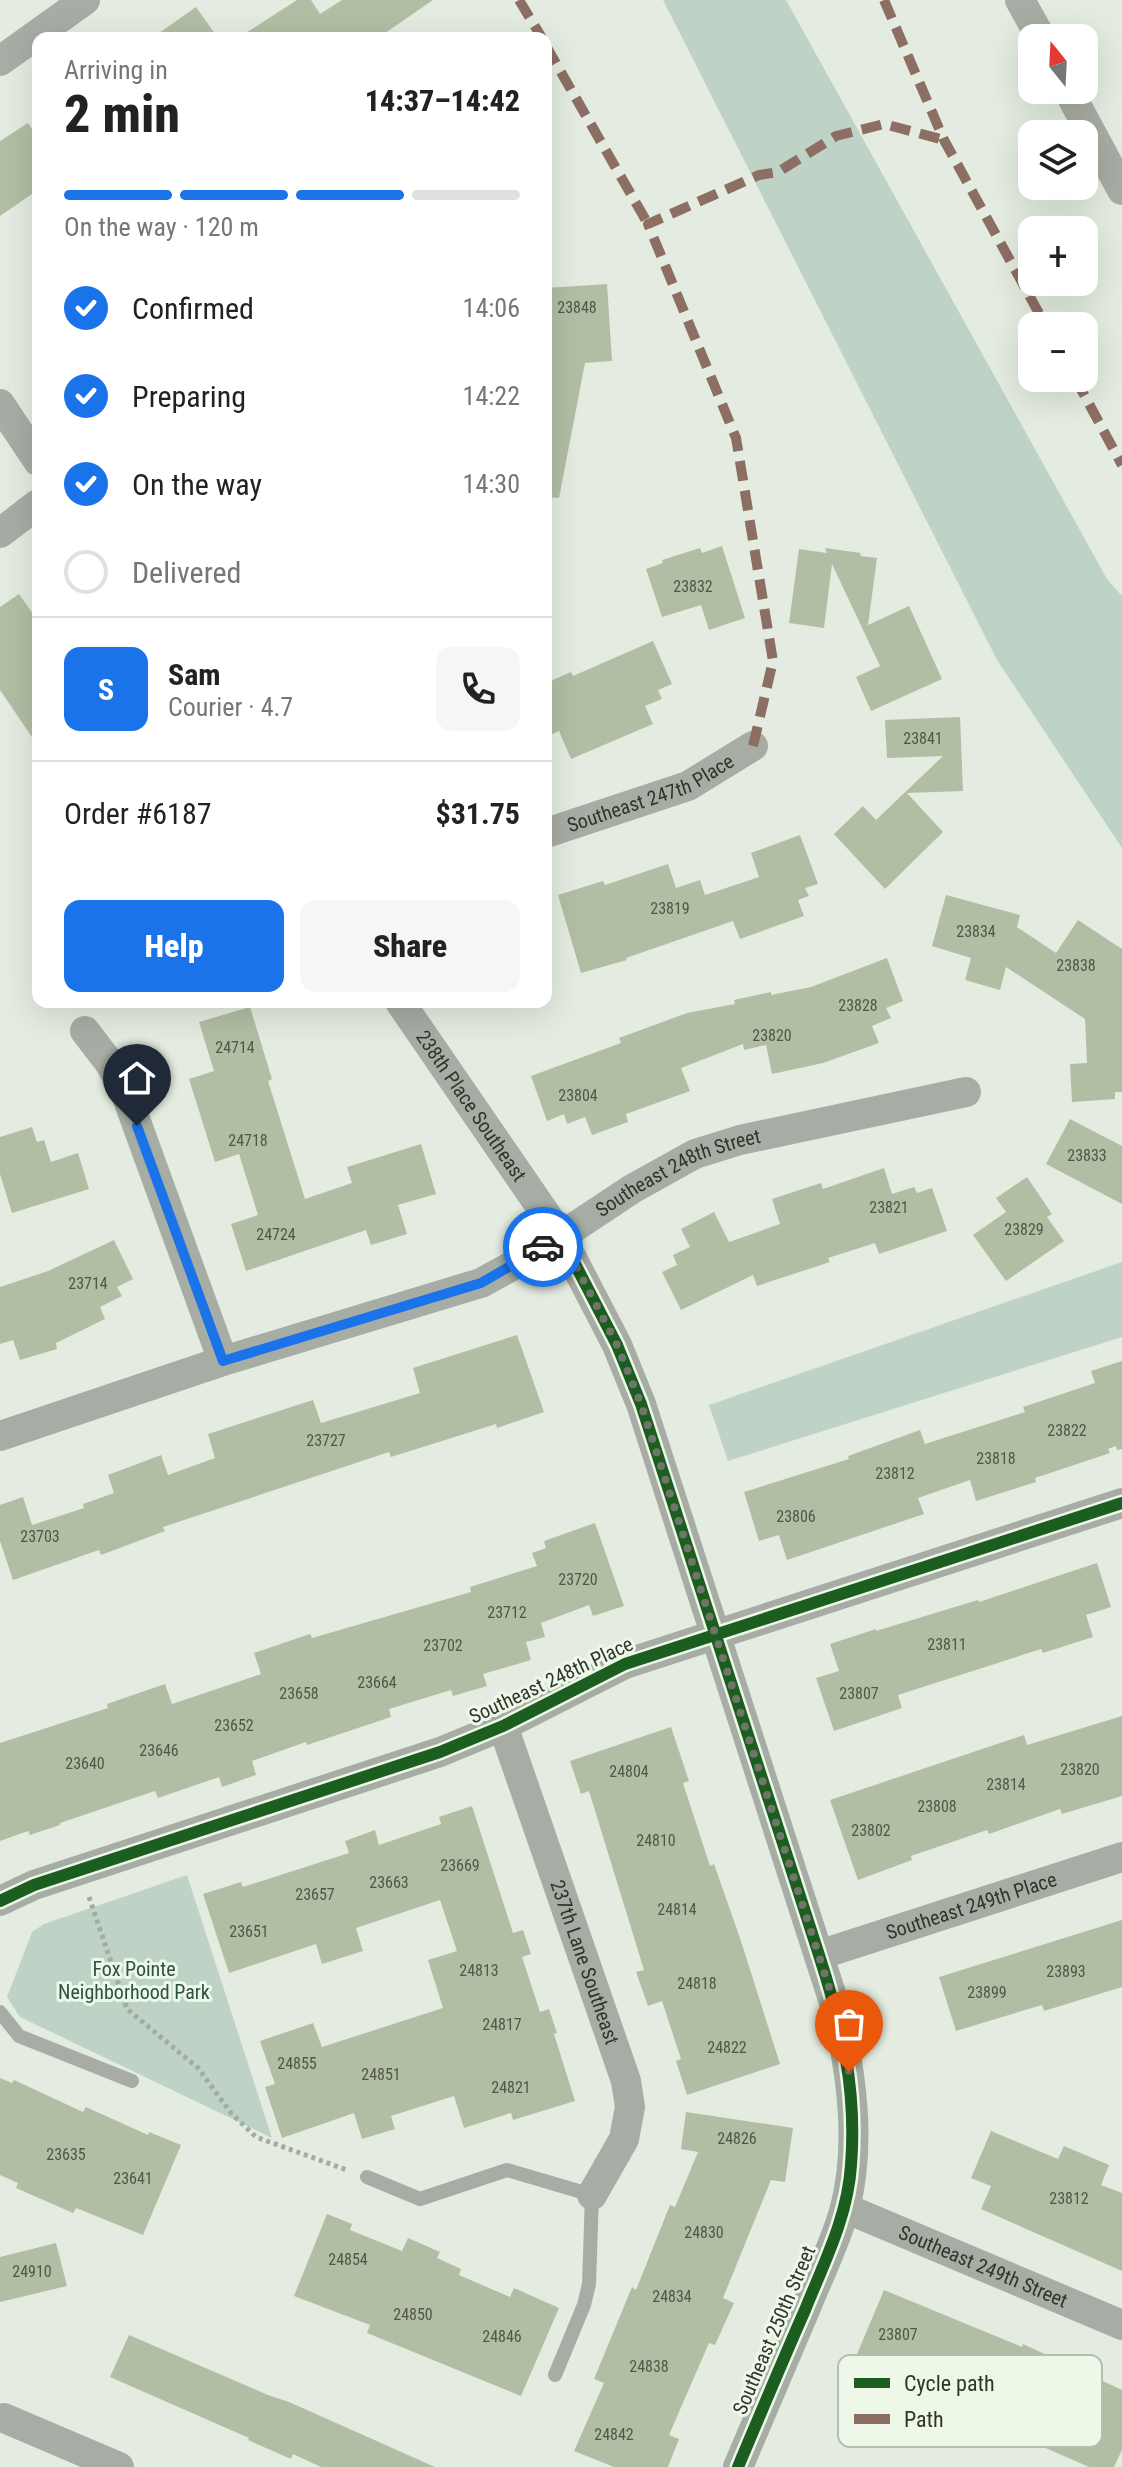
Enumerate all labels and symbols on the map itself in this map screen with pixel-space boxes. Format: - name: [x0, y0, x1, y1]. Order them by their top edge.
- north arrow: [1018, 24, 1098, 104]
- house number: 23848: [557, 298, 597, 317]
- house number: 23832: [673, 577, 713, 596]
- house number: 23841: [903, 729, 943, 748]
- street label: Southeast 247th Place: [564, 749, 738, 837]
- house number: 23819: [650, 899, 690, 918]
- house number: 23834: [956, 922, 996, 941]
- house number: 23838: [1056, 956, 1096, 975]
- house number: 23828: [838, 996, 878, 1015]
- street label: 238th Place Southeast: [411, 1026, 532, 1186]
- house number: 23820: [752, 1026, 792, 1045]
- house number: 24714: [215, 1038, 255, 1057]
- pin: [103, 1044, 171, 1126]
- house number: 23804: [558, 1086, 598, 1105]
- street label: Southeast 248th Street: [591, 1124, 763, 1222]
- house number: 24718: [228, 1131, 268, 1150]
- house number: 23833: [1067, 1146, 1107, 1165]
- house number: 23821: [869, 1198, 909, 1217]
- courier: [503, 1207, 583, 1287]
- house number: 23829: [1004, 1220, 1044, 1239]
- house number: 24724: [256, 1225, 296, 1244]
- house number: 23714: [68, 1274, 108, 1293]
- house number: 23822: [1047, 1421, 1087, 1440]
- house number: 23727: [306, 1431, 346, 1450]
- house number: 23818: [976, 1449, 1016, 1468]
- house number: 23812: [875, 1464, 915, 1483]
- house number: 23806: [776, 1507, 816, 1526]
- house number: 23703: [20, 1527, 60, 1546]
- house number: 23720: [558, 1570, 598, 1589]
- house number: 23712: [487, 1603, 527, 1622]
- street label: Southeast 248th Place: [465, 1632, 637, 1728]
- house number: 23811: [927, 1635, 967, 1654]
- house number: 23702: [423, 1636, 463, 1655]
- house number: 23664: [357, 1673, 397, 1692]
- house number: 23658: [279, 1684, 319, 1703]
- house number: 23807: [839, 1684, 879, 1703]
- house number: 23652: [214, 1716, 254, 1735]
- house number: 23646: [139, 1741, 179, 1760]
- house number: 23640: [65, 1754, 105, 1773]
- house number: 23820: [1060, 1760, 1100, 1779]
- house number: 24804: [609, 1762, 649, 1781]
- house number: 23814: [986, 1775, 1026, 1794]
- house number: 23808: [917, 1797, 957, 1816]
- house number: 23802: [851, 1821, 891, 1840]
- house number: 24810: [636, 1831, 676, 1850]
- house number: 23669: [440, 1856, 480, 1875]
- street label: Southeast 249th Place: [883, 1867, 1060, 1945]
- house number: 23663: [369, 1873, 409, 1892]
- street label: 237th Lane Southeast: [545, 1877, 624, 2048]
- house number: 23657: [295, 1885, 335, 1904]
- house number: 24814: [657, 1900, 697, 1919]
- house number: 23651: [229, 1922, 269, 1941]
- park label: Fox Pointe Neighborhood Park: [58, 1957, 210, 2004]
- house number: 24813: [459, 1961, 499, 1980]
- house number: 23893: [1046, 1962, 1086, 1981]
- house number: 24818: [677, 1974, 717, 1993]
- house number: 23899: [967, 1983, 1007, 2002]
- pin: [815, 1990, 883, 2072]
- house number: 24817: [482, 2015, 522, 2034]
- house number: 24822: [707, 2038, 747, 2057]
- house number: 24855: [277, 2054, 317, 2073]
- house number: 24851: [361, 2065, 401, 2084]
- house number: 24821: [491, 2078, 531, 2097]
- house number: 24826: [717, 2129, 757, 2148]
- house number: 23635: [46, 2145, 86, 2164]
- house number: 23641: [113, 2169, 153, 2188]
- house number: 23812: [1049, 2189, 1089, 2208]
- street label: Southeast 249th Street: [895, 2220, 1071, 2313]
- house number: 24830: [684, 2223, 724, 2242]
- street label: Southeast 250th Street: [728, 2242, 820, 2418]
- house number: 24854: [328, 2250, 368, 2269]
- house number: 24910: [12, 2262, 52, 2281]
- house number: 24834: [652, 2287, 692, 2306]
- house number: 24850: [393, 2305, 433, 2324]
- house number: 23807: [878, 2325, 918, 2344]
- house number: 24846: [482, 2327, 522, 2346]
- legend: [838, 2355, 1102, 2447]
- house number: 24838: [629, 2357, 669, 2376]
- text: Cycle path: [904, 2371, 995, 2396]
- text: Path: [904, 2407, 944, 2432]
- house number: 24842: [594, 2425, 634, 2444]

